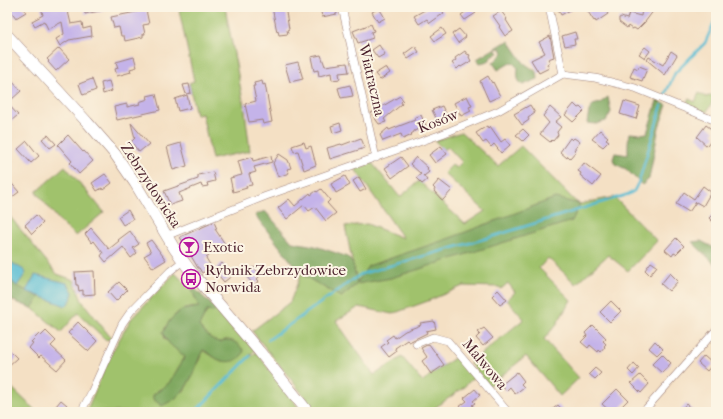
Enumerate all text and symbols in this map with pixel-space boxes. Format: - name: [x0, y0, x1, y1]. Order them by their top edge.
- street label: Wiatraczna: [355, 41, 389, 119]
- street label: Kosów: [415, 105, 462, 137]
- street label: Zebrzydowicka: [117, 139, 186, 232]
- bar icon: Exotic: [178, 236, 200, 258]
- place label: Exotic: [203, 238, 244, 256]
- place label: Rybnik Zebrzydowice Norwida: [205, 261, 347, 296]
- bus stop icon: Rybnik Zebrzydowice Norwida: [180, 268, 202, 290]
- street label: Malwowa: [459, 335, 512, 394]

